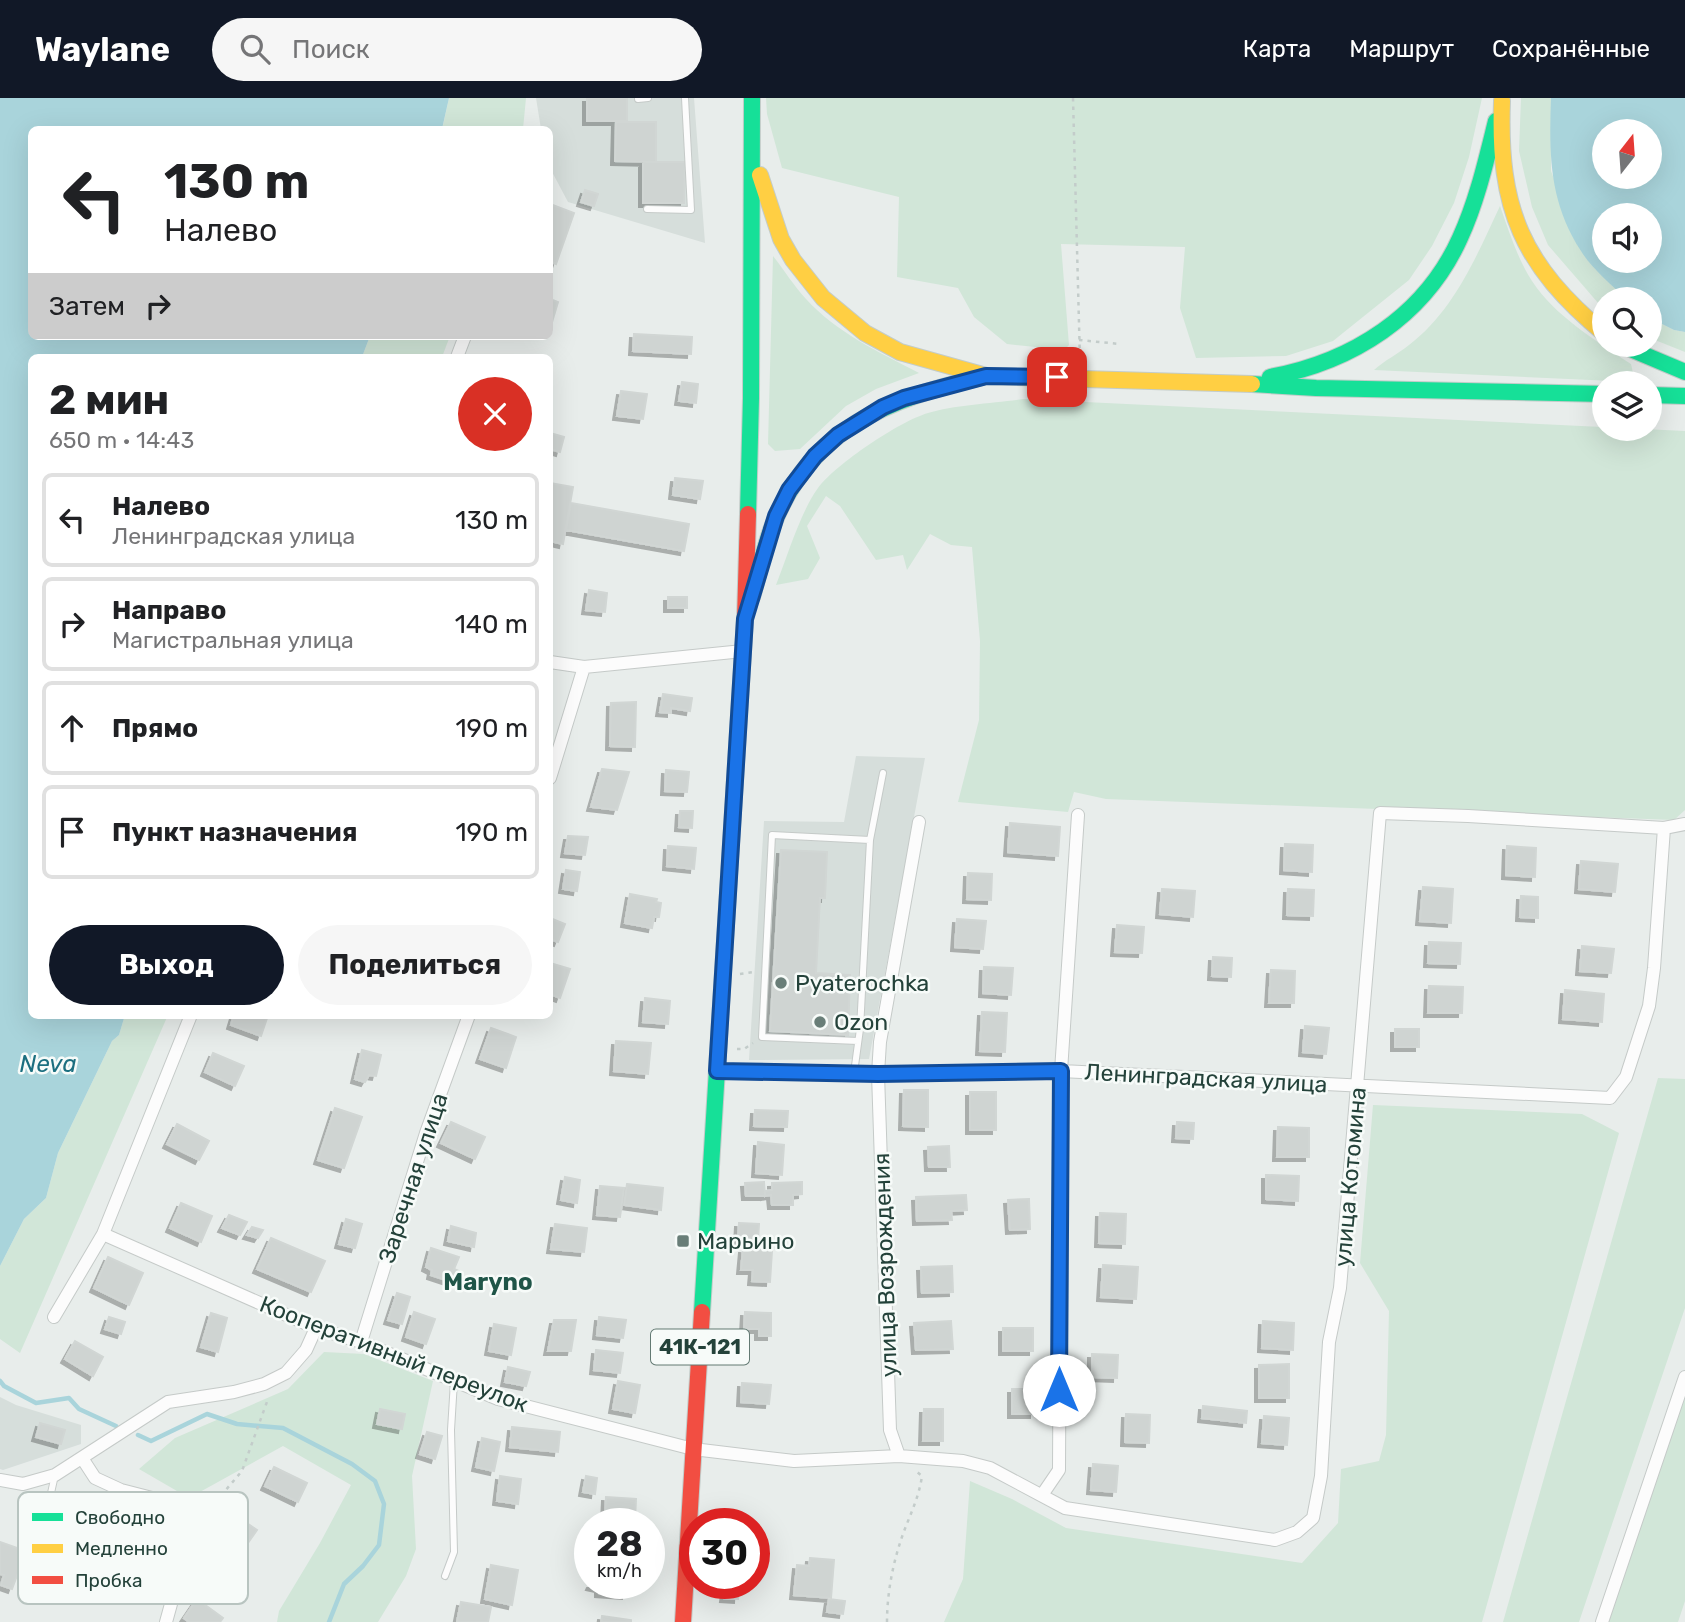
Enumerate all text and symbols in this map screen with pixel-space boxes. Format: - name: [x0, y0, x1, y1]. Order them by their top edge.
- search box: [212, 18, 702, 81]
- text: Waylane: [35, 30, 170, 69]
- icon: search: [236, 30, 274, 68]
- text: Поиск: [292, 34, 370, 65]
- text: Карта: [1243, 35, 1311, 63]
- text: Маршрут: [1349, 35, 1454, 63]
- text: Сохранённые: [1492, 35, 1650, 63]
- north arrow: [1592, 119, 1662, 189]
- map controls: [1592, 119, 1662, 441]
- text: 130 m: [164, 152, 309, 210]
- icon: left: [49, 154, 140, 245]
- button: sound: [1592, 203, 1662, 273]
- text: Налево: [164, 211, 277, 249]
- icon: right: [139, 287, 177, 325]
- button: search: [1592, 287, 1662, 357]
- text: Затем: [49, 291, 125, 322]
- pin: [1027, 347, 1087, 407]
- icon: arrive: [1038, 358, 1076, 396]
- button: layers: [1592, 371, 1662, 441]
- text: 2 мин: [49, 375, 169, 425]
- button: close: [458, 377, 532, 451]
- text: 650 m · 14:43: [49, 426, 194, 454]
- text: Налево: [112, 491, 210, 522]
- icon: left: [53, 501, 91, 539]
- text: 130 m: [455, 505, 528, 536]
- text: Ленинградская улица: [112, 522, 355, 550]
- text: Направо: [112, 595, 226, 626]
- icon: right: [53, 605, 91, 643]
- text: 140 m: [455, 609, 528, 640]
- text: Магистральная улица: [112, 626, 354, 654]
- icon: ahead: [53, 709, 91, 747]
- text: Прямо: [112, 713, 198, 744]
- text: 190 m: [455, 713, 528, 744]
- icon: arrive: [53, 813, 91, 851]
- text: Пункт назначения: [112, 817, 357, 848]
- text: 190 m: [455, 817, 528, 848]
- button: Выход: [49, 925, 284, 1005]
- button: Поделиться: [298, 925, 532, 1005]
- place label: Pyaterochka: [795, 969, 929, 997]
- marker: Pyaterochka: [773, 975, 789, 991]
- place label: Ozon: [834, 1008, 888, 1036]
- marker: Ozon: [812, 1014, 828, 1030]
- water label: Neva: [20, 1050, 76, 1078]
- street label: Ленинградская улица: [1084, 1058, 1328, 1098]
- street label: улица Котомина: [1328, 1086, 1372, 1268]
- street label: Заречная улица: [372, 1089, 454, 1267]
- street label: улица Возрождения: [867, 1152, 903, 1378]
- place label: Марьино: [697, 1227, 794, 1255]
- marker: Марьино: [675, 1233, 691, 1249]
- district label: Maryno: [443, 1268, 533, 1296]
- street label: Кооперативный переулок: [256, 1290, 532, 1418]
- road number: 41К-121: [651, 1330, 749, 1364]
- position arrow: [1022, 1353, 1096, 1427]
- legend: [18, 1492, 248, 1604]
- text: Свободно: [75, 1506, 165, 1529]
- speed limit sign: 30: [679, 1508, 770, 1599]
- text: 28: [596, 1523, 643, 1565]
- text: Медленно: [75, 1537, 168, 1560]
- text: km/h: [597, 1560, 642, 1582]
- text: Пробка: [75, 1569, 143, 1592]

